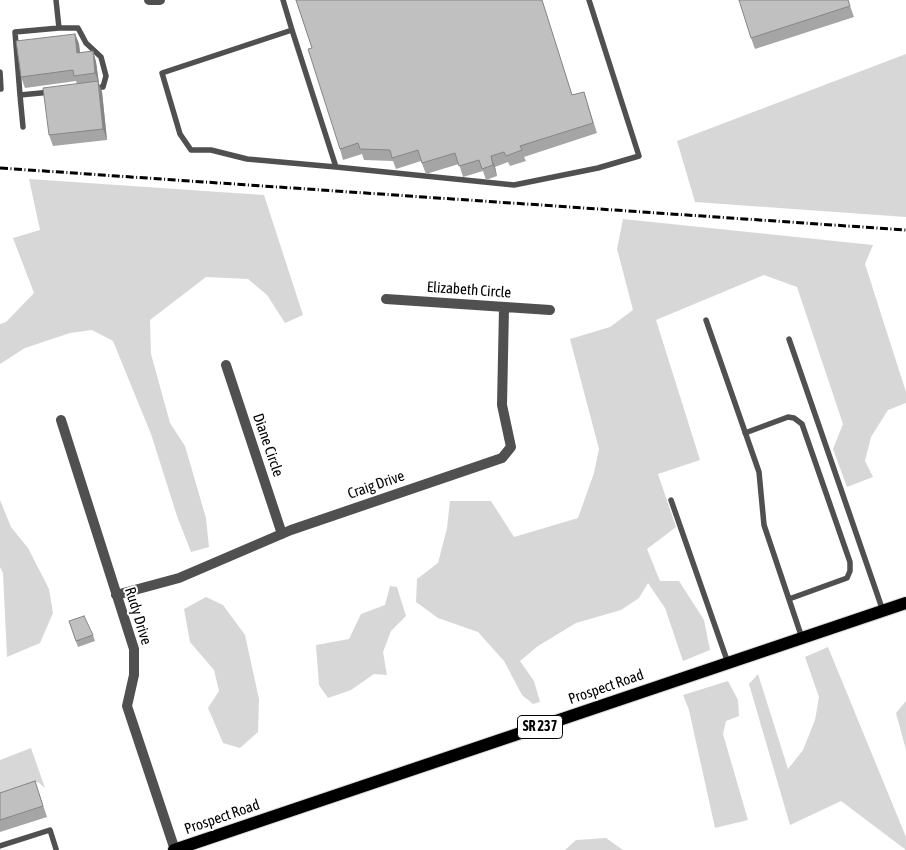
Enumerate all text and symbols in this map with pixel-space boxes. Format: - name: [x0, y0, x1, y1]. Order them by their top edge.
- street label: Elizabeth Circle: [426, 278, 512, 302]
- street label: Diane Circle: [249, 411, 287, 479]
- street label: Craig Drive: [345, 467, 407, 503]
- street label: Rudy Drive: [121, 585, 155, 647]
- street label: Prospect Road: [566, 666, 646, 708]
- road number: SR 237: [518, 716, 562, 739]
- street label: Prospect Road: [182, 796, 262, 838]

